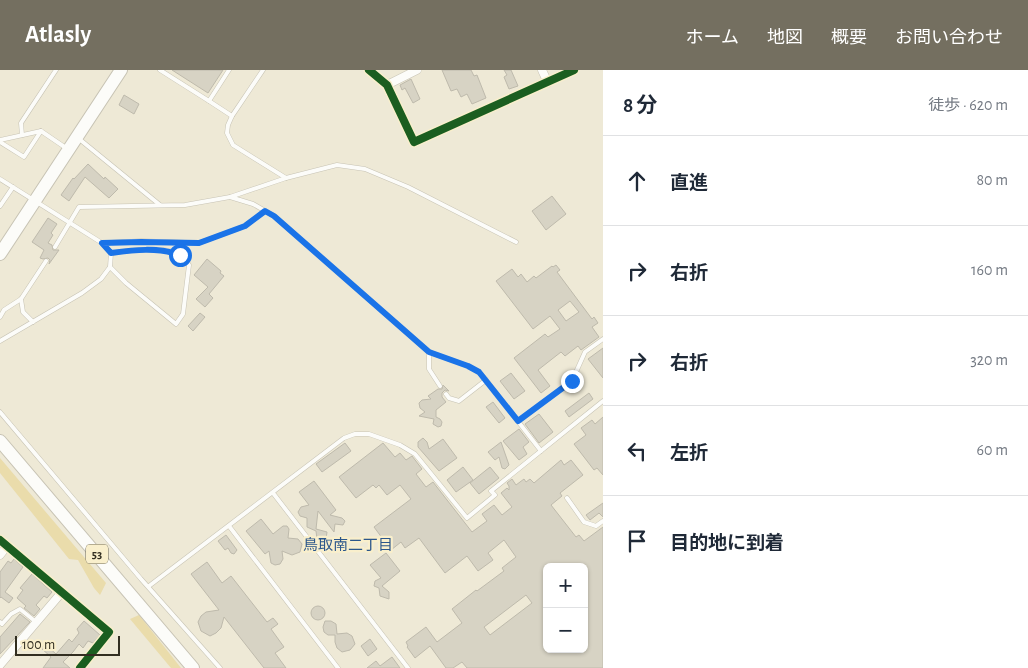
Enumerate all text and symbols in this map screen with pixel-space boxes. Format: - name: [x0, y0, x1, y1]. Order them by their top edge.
- text: Atlasly: [25, 23, 91, 47]
- text: ホーム: [686, 29, 739, 47]
- text: 地図: [767, 29, 803, 47]
- text: 概要: [831, 29, 867, 47]
- text: お問い合わせ: [895, 29, 1003, 47]
- text: 8 分: [623, 95, 658, 116]
- text: 徒歩 · 620 m: [928, 97, 1008, 113]
- icon: ahead: [623, 167, 651, 195]
- text: 80 m: [977, 172, 1008, 188]
- text: 直進: [670, 174, 708, 193]
- route start: [169, 244, 192, 267]
- icon: right: [623, 257, 651, 285]
- text: 160 m: [971, 262, 1008, 278]
- text: 右折: [670, 264, 708, 283]
- icon: right: [623, 347, 651, 375]
- text: 320 m: [970, 352, 1008, 368]
- text: 右折: [670, 354, 708, 373]
- route end: [561, 370, 584, 393]
- icon: left: [623, 437, 651, 465]
- text: 60 m: [977, 442, 1008, 458]
- text: 左折: [670, 444, 708, 463]
- icon: arrive: [623, 527, 651, 555]
- text: 目的地に到着: [670, 534, 784, 553]
- district label: 鳥取南二丁目: [303, 537, 393, 553]
- road number: 53: [86, 544, 108, 564]
- map controls: [543, 563, 588, 653]
- button: +: [543, 563, 588, 608]
- button: −: [543, 608, 588, 653]
- scale bar: [15, 633, 120, 656]
- text: 100 m: [22, 638, 55, 652]

